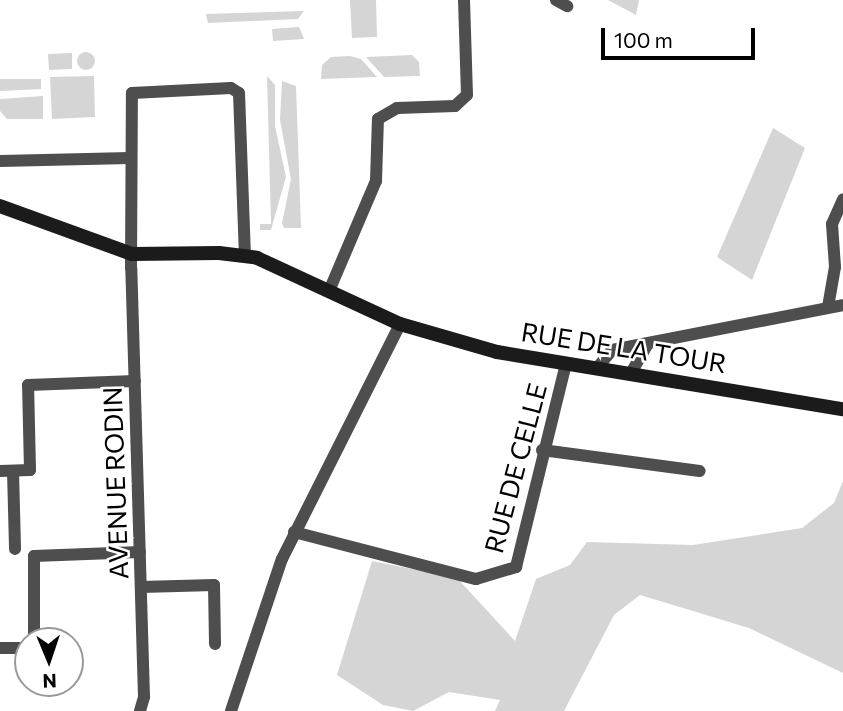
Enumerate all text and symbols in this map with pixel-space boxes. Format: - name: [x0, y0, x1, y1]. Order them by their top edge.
- scale bar: [605, 14, 759, 58]
- text: 100 m: [614, 27, 673, 52]
- street label: RUE DE LA TOUR: [519, 315, 729, 379]
- street label: RUE DE CELLE: [477, 380, 553, 556]
- street label: AVENUE RODIN: [96, 386, 134, 580]
- north arrow: [14, 627, 84, 697]
- text: N: [42, 670, 57, 693]

